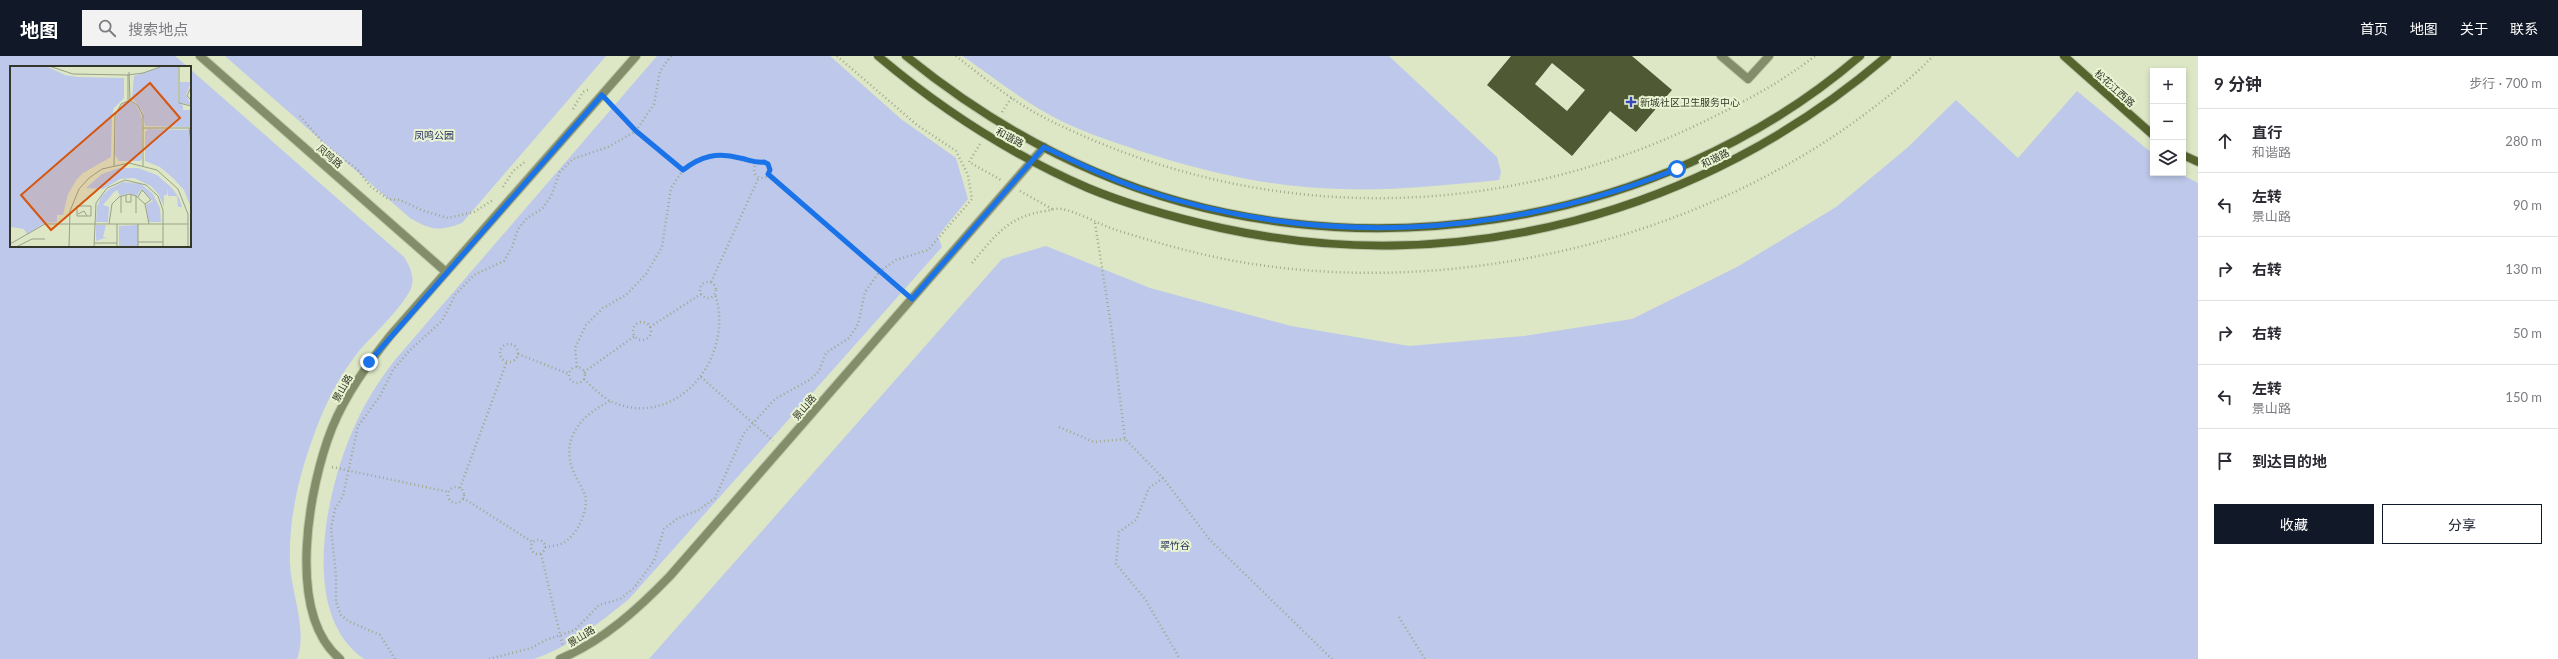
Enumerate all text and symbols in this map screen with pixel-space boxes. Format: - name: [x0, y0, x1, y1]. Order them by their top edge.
- search box: [82, 10, 362, 46]
- icon: search: [96, 17, 118, 39]
- text: 地图: [20, 18, 58, 41]
- text: 搜索地点: [128, 20, 188, 38]
- text: 首页: [2360, 20, 2388, 37]
- text: 地图: [2410, 20, 2438, 37]
- text: 关于: [2460, 20, 2488, 37]
- text: 联系: [2510, 20, 2538, 37]
- inset map: [10, 66, 191, 247]
- street label: 松花江西路: [2092, 67, 2138, 109]
- map controls: [2150, 68, 2186, 176]
- button: +: [2150, 68, 2186, 104]
- text: 9 分钟: [2214, 73, 2262, 94]
- text: 步行 · 700 m: [2469, 75, 2542, 91]
- marker: 新城社区卫生服务中心: [1625, 96, 1637, 108]
- place label: 新城社区卫生服务中心: [1640, 96, 1740, 108]
- button: −: [2150, 104, 2186, 140]
- text: 直行: [2252, 123, 2282, 141]
- street label: 和谐路: [994, 125, 1026, 149]
- park label: 凤鸣公园: [414, 129, 454, 141]
- icon: ahead: [2214, 130, 2236, 152]
- text: 280 m: [2505, 133, 2542, 149]
- button: layers: [2150, 140, 2186, 176]
- street label: 凤鸣路: [315, 142, 345, 170]
- text: 和谐路: [2252, 144, 2291, 160]
- street label: 和谐路: [1699, 146, 1731, 170]
- route start: [1668, 160, 1686, 178]
- text: 左转: [2252, 187, 2282, 205]
- icon: left: [2214, 194, 2236, 216]
- text: 90 m: [2513, 197, 2542, 213]
- text: 景山路: [2252, 208, 2291, 224]
- icon: right: [2214, 258, 2236, 280]
- text: 右转: [2252, 260, 2282, 278]
- text: 130 m: [2505, 261, 2542, 277]
- icon: right: [2214, 322, 2236, 344]
- text: 右转: [2252, 324, 2282, 342]
- text: 50 m: [2513, 325, 2542, 341]
- route end: [360, 353, 378, 371]
- street label: 景山路: [329, 372, 355, 404]
- text: 左转: [2252, 379, 2282, 397]
- icon: left: [2214, 386, 2236, 408]
- text: 150 m: [2505, 389, 2542, 405]
- street label: 景山路: [790, 392, 818, 422]
- text: 景山路: [2252, 400, 2291, 416]
- icon: arrive: [2214, 450, 2236, 472]
- text: 到达目的地: [2252, 452, 2327, 470]
- button: 收藏: [2214, 504, 2374, 544]
- button: 分享: [2382, 504, 2542, 544]
- park label: 翠竹谷: [1160, 539, 1190, 551]
- street label: 景山路: [565, 623, 597, 649]

